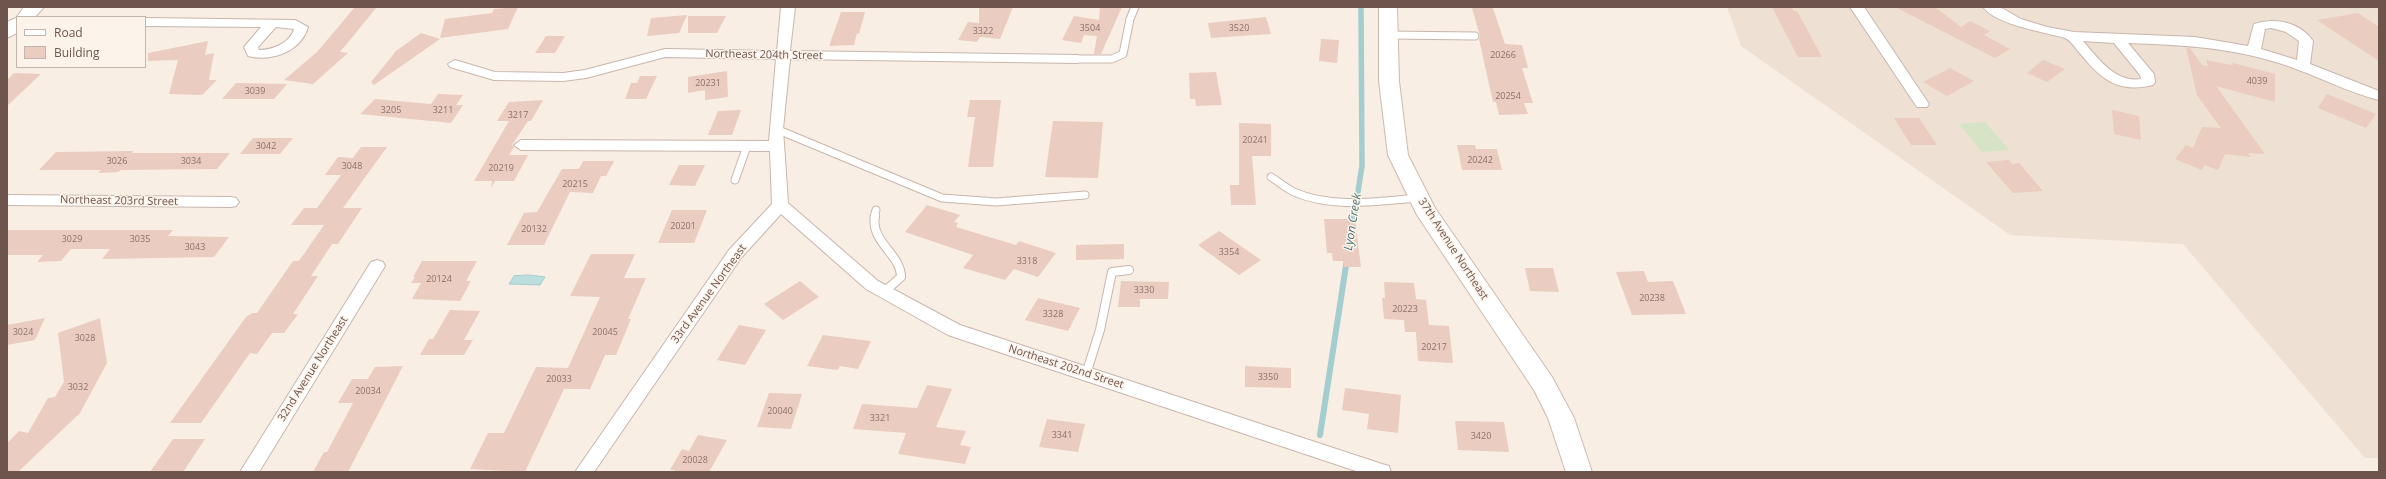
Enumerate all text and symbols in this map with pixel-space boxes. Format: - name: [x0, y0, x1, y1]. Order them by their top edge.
- legend: [16, 16, 146, 68]
- house number: 3504: [1080, 23, 1100, 33]
- house number: 3520: [1229, 23, 1249, 33]
- text: Road: [54, 24, 83, 41]
- house number: 3322: [973, 26, 993, 36]
- text: Building: [54, 44, 99, 61]
- street label: Northeast 204th Street: [705, 47, 823, 63]
- house number: 20266: [1490, 50, 1516, 60]
- house number: 4039: [2247, 76, 2267, 86]
- house number: 20231: [695, 78, 721, 88]
- house number: 3039: [245, 86, 265, 96]
- house number: 20254: [1495, 91, 1521, 101]
- house number: 3205: [381, 105, 401, 115]
- house number: 3211: [433, 105, 453, 115]
- house number: 3217: [508, 110, 528, 120]
- house number: 20241: [1242, 135, 1268, 145]
- house number: 3042: [256, 141, 276, 151]
- house number: 20242: [1467, 155, 1493, 165]
- house number: 3026: [107, 156, 127, 166]
- house number: 3034: [181, 156, 201, 166]
- house number: 3048: [342, 161, 362, 171]
- house number: 20219: [488, 163, 514, 173]
- house number: 20215: [562, 179, 588, 189]
- water label: Lyon Creek: [1341, 192, 1365, 252]
- street label: Northeast 203rd Street: [60, 193, 178, 209]
- street label: 37th Avenue Northeast: [1415, 196, 1491, 302]
- house number: 20201: [670, 221, 696, 231]
- house number: 20132: [521, 224, 547, 234]
- house number: 3029: [62, 234, 82, 244]
- house number: 3035: [130, 234, 150, 244]
- house number: 3043: [185, 242, 205, 252]
- street label: 33rd Avenue Northeast: [669, 242, 749, 346]
- house number: 3354: [1219, 247, 1239, 257]
- house number: 3318: [1017, 256, 1037, 266]
- house number: 20124: [426, 274, 452, 284]
- house number: 3330: [1134, 285, 1154, 295]
- house number: 20238: [1639, 293, 1665, 303]
- house number: 20223: [1392, 304, 1418, 314]
- house number: 3328: [1043, 309, 1063, 319]
- street label: 32nd Avenue Northeast: [275, 314, 351, 424]
- house number: 3024: [13, 327, 33, 337]
- house number: 20045: [592, 327, 618, 337]
- house number: 3028: [75, 333, 95, 343]
- street label: Northeast 202nd Street: [1007, 342, 1125, 392]
- house number: 20217: [1421, 342, 1447, 352]
- house number: 3350: [1258, 372, 1278, 382]
- house number: 20033: [546, 374, 572, 384]
- house number: 3032: [68, 382, 88, 392]
- house number: 20034: [355, 386, 381, 396]
- house number: 20040: [767, 406, 793, 416]
- house number: 3321: [870, 413, 890, 423]
- house number: 3341: [1052, 430, 1072, 440]
- house number: 3420: [1471, 431, 1491, 441]
- house number: 20028: [682, 455, 708, 465]

